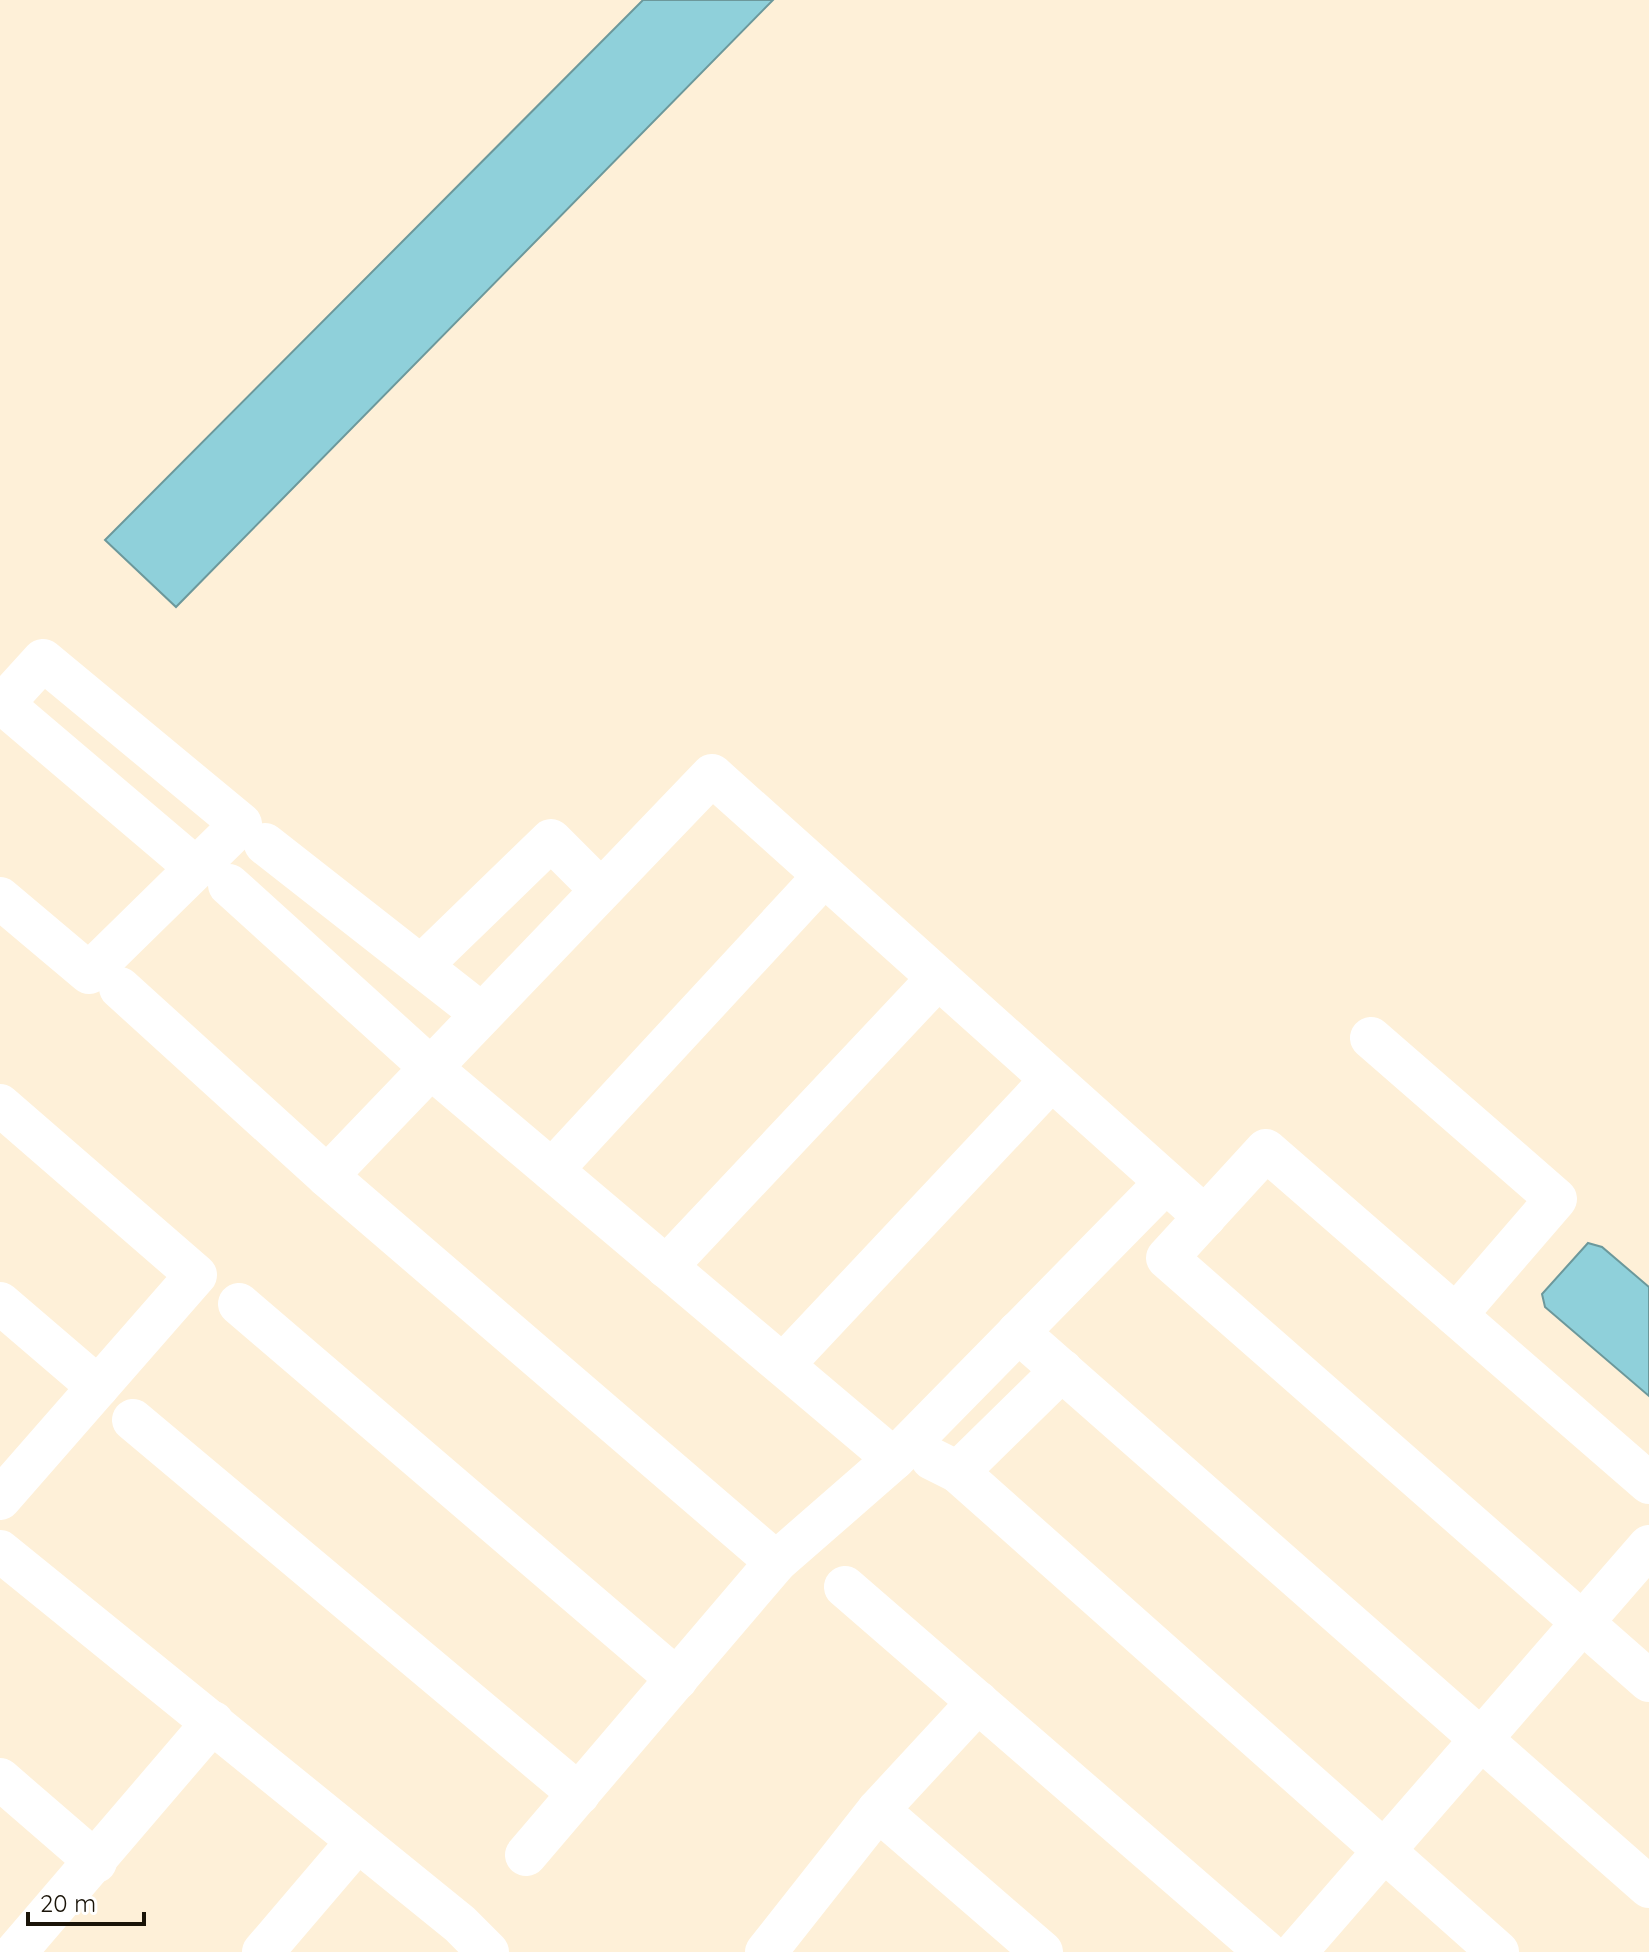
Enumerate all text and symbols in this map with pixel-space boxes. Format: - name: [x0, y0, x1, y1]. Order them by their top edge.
- scale bar: [28, 1876, 144, 1926]
- text: 20 m: [40, 1888, 96, 1918]

